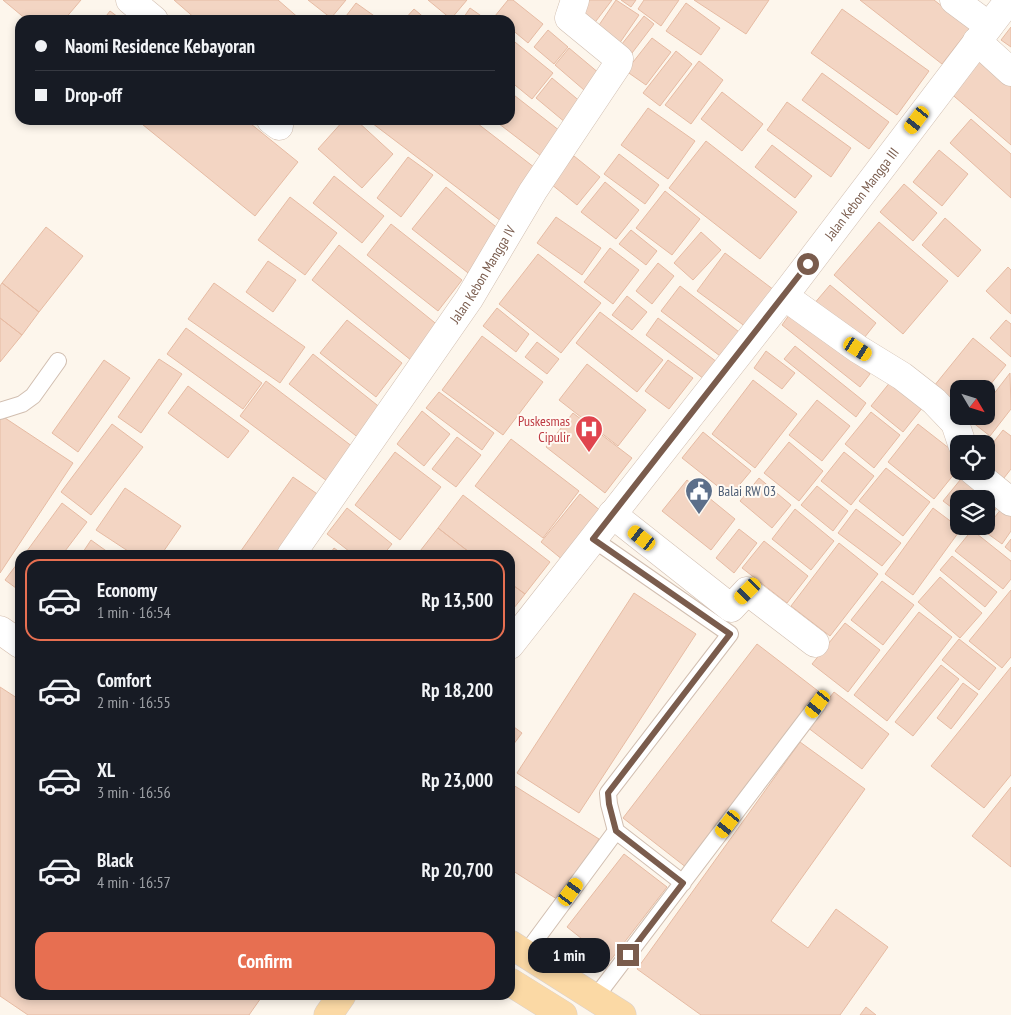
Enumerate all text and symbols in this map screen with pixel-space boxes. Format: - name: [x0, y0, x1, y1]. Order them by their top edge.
- text: Naomi Residence Kebayoran: [65, 34, 255, 58]
- text: Drop-off: [65, 83, 122, 107]
- car: [901, 104, 932, 136]
- street label: Jalan Kebon Mangga III: [820, 144, 903, 245]
- street label: Jalan Kebon Mangga IV: [445, 222, 520, 328]
- route start: [797, 253, 819, 275]
- car: [841, 335, 874, 363]
- north arrow: [950, 380, 995, 425]
- map controls: [950, 380, 995, 535]
- place label: Puskesmas Cipulir: [518, 412, 570, 446]
- hospital icon: Puskesmas Cipulir: [574, 414, 604, 453]
- button: locate: [950, 435, 995, 480]
- public building icon: Balai RW 03: [684, 476, 714, 515]
- place label: Balai RW 03: [718, 482, 776, 500]
- button: layers: [950, 490, 995, 535]
- car: [625, 523, 658, 553]
- car: [732, 575, 763, 607]
- icon: car: [37, 578, 82, 623]
- text: Economy: [97, 578, 157, 602]
- text: Rp 13,500: [422, 588, 493, 612]
- text: 1 min · 16:54: [97, 602, 171, 622]
- icon: car: [37, 668, 82, 713]
- text: Comfort: [97, 668, 151, 692]
- text: Rp 18,200: [422, 678, 493, 702]
- car: [802, 688, 833, 720]
- text: 2 min · 16:55: [97, 692, 171, 712]
- icon: car: [37, 758, 82, 803]
- text: XL: [97, 758, 115, 782]
- text: Rp 23,000: [422, 768, 493, 792]
- text: 3 min · 16:56: [97, 782, 171, 802]
- car: [712, 808, 743, 840]
- icon: car: [37, 848, 82, 893]
- text: Black: [97, 848, 133, 872]
- text: Rp 20,700: [422, 858, 493, 882]
- text: 4 min · 16:57: [97, 872, 171, 892]
- car: [556, 875, 585, 909]
- button: Confirm: [35, 932, 495, 990]
- callout: 1 min: [528, 938, 610, 972]
- route end: [617, 944, 639, 966]
- text: 1 min: [553, 945, 585, 965]

